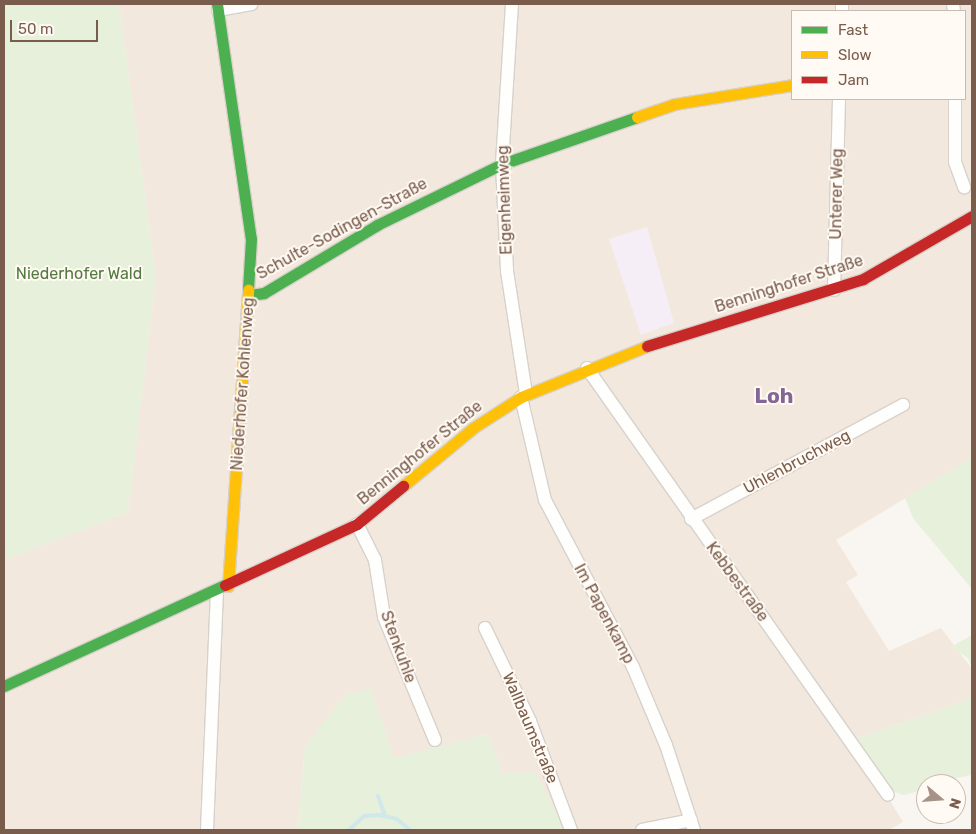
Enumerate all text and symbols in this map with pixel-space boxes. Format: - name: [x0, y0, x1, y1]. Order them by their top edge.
- scale bar: [12, 10, 100, 42]
- legend: [791, 10, 966, 100]
- text: 50 m: [18, 20, 53, 38]
- text: Fast: [838, 21, 868, 39]
- text: Slow: [838, 46, 871, 64]
- text: Jam: [838, 71, 869, 89]
- street label: Eigenheimweg: [493, 145, 517, 255]
- street label: Unterer Weg: [827, 148, 847, 240]
- street label: Schulte-Sodingen-Straße: [253, 174, 431, 284]
- street label: Benninghofer Straße: [712, 251, 866, 317]
- park label: Niederhofer Wald: [15, 264, 143, 284]
- street label: Niederhofer Kohlenweg: [227, 297, 259, 471]
- district label: Loh: [755, 383, 793, 409]
- street label: Benninghofer Straße: [354, 397, 486, 509]
- street label: Uhlenbruchweg: [740, 426, 854, 498]
- street label: Kebbestraße: [702, 538, 772, 626]
- street label: Im Papenkamp: [570, 561, 638, 667]
- street label: Stenkuhle: [376, 608, 420, 686]
- street label: Wallbaumstraße: [498, 670, 562, 786]
- north arrow: [916, 774, 966, 824]
- text: N: [945, 796, 964, 811]

